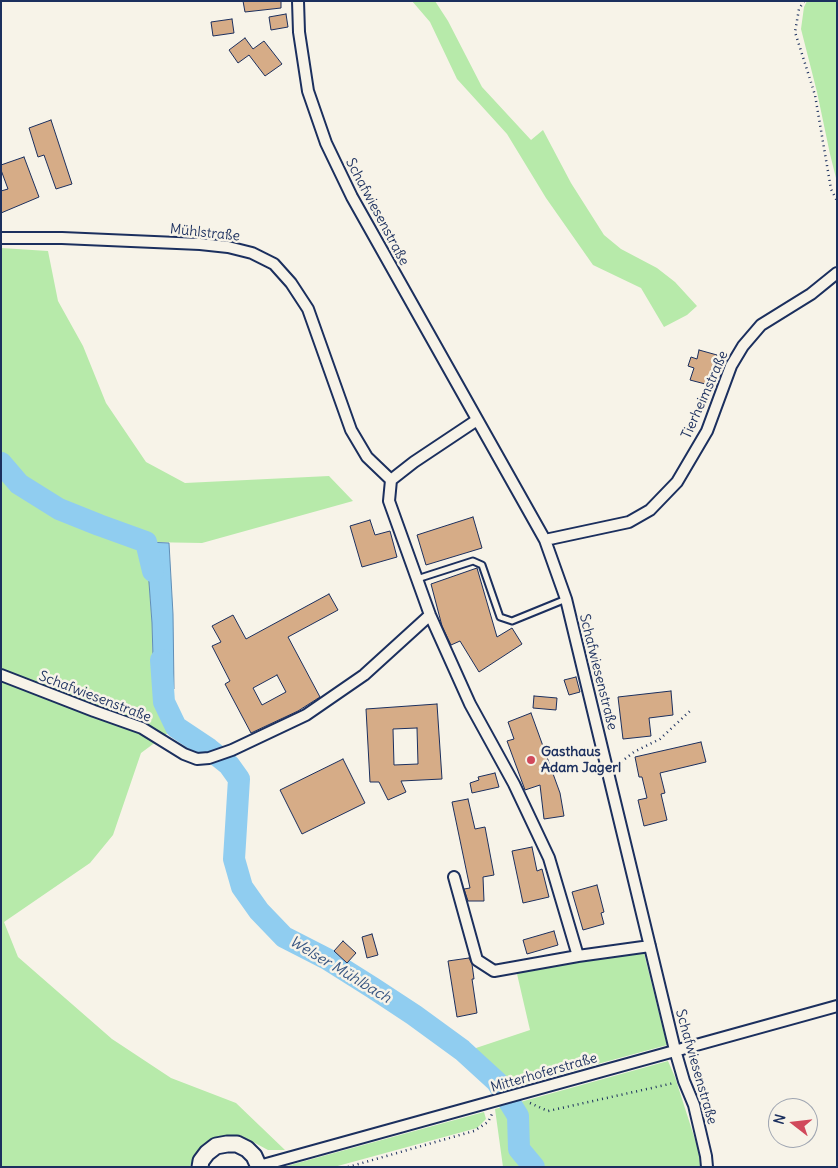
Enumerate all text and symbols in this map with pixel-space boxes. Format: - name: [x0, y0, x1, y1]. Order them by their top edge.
- street label: Schafwiesenstraße: [342, 155, 412, 269]
- street label: Mühlstraße: [169, 221, 241, 245]
- street label: Tierheimstraße: [678, 348, 732, 442]
- street label: Schafwiesenstraße: [575, 612, 621, 732]
- street label: Schafwiesenstraße: [36, 668, 154, 726]
- place label: Gasthaus Adam Jagerl: [541, 744, 621, 776]
- marker: Gasthaus Adam Jagerl: [525, 754, 537, 766]
- water label: Welser Mühlbach: [286, 933, 394, 1007]
- street label: Schafwiesenstraße: [672, 1007, 720, 1127]
- street label: Mitterhoferstraße: [489, 1050, 599, 1096]
- north arrow: [768, 1098, 818, 1148]
- text: N: [770, 1112, 790, 1126]

